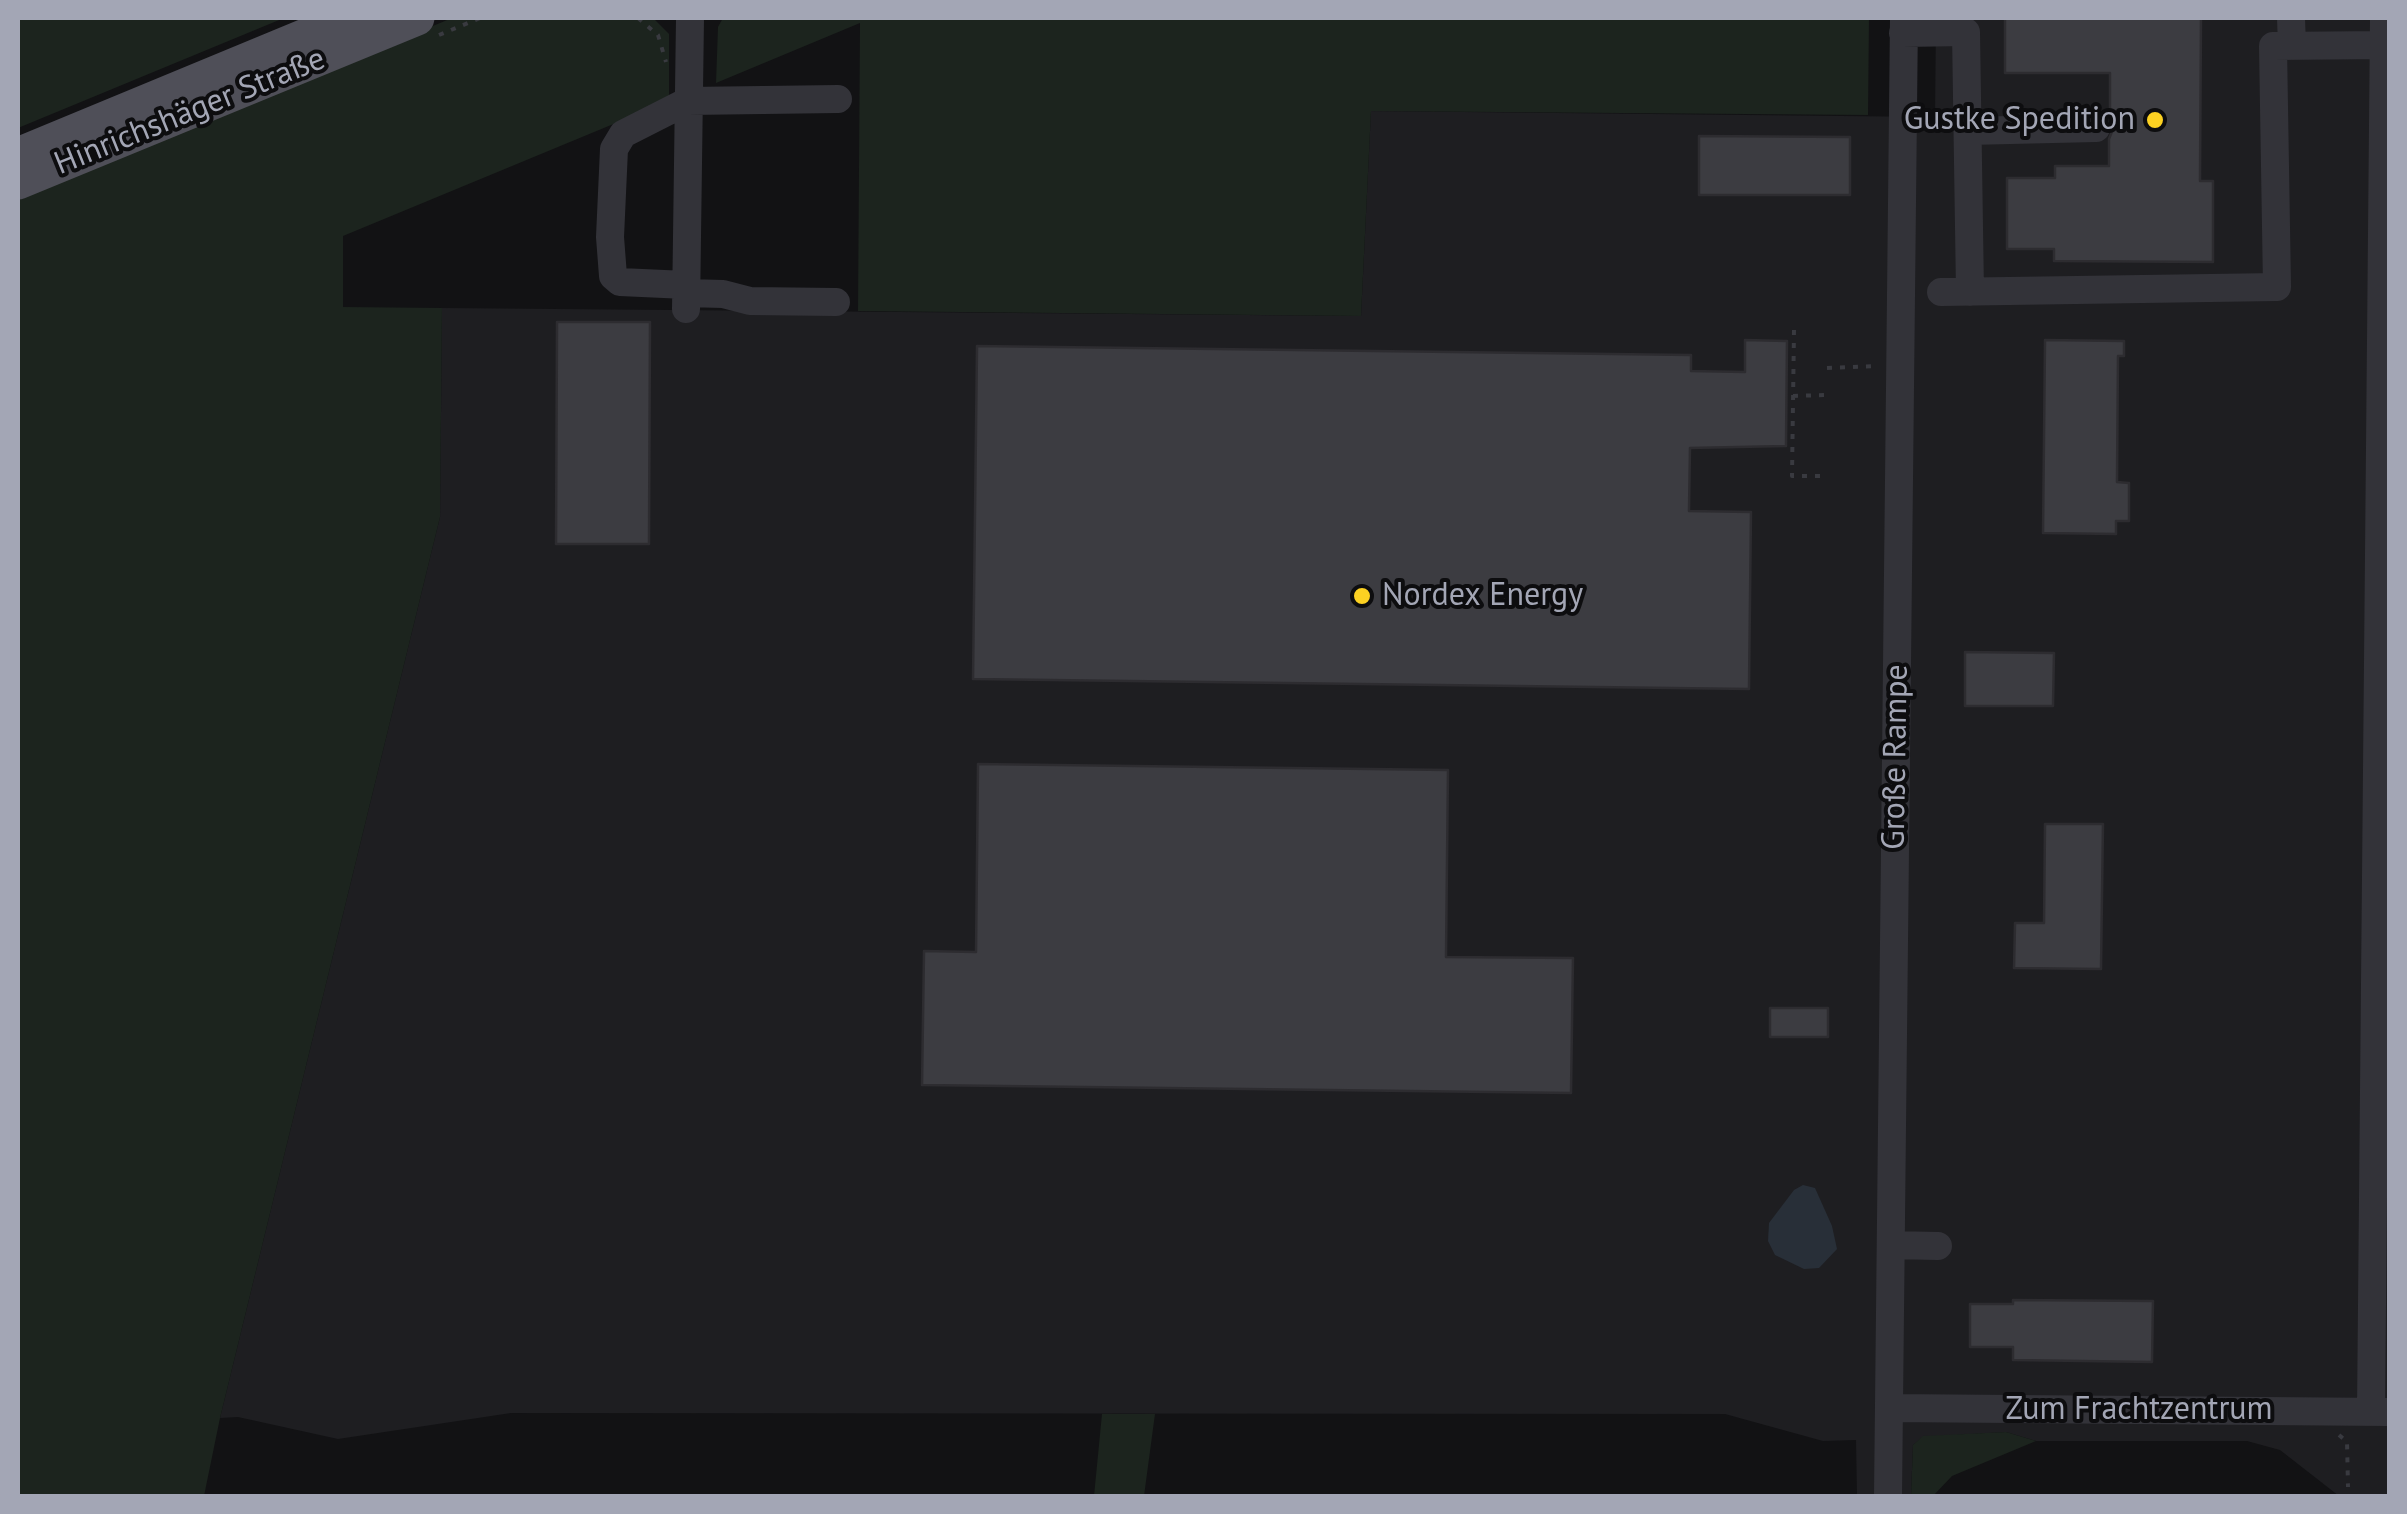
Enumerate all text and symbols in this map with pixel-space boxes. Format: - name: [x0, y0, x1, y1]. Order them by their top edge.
- street label: Hinrichshäger Straße: [49, 40, 331, 184]
- place label: Gustke Spedition: [1904, 101, 2135, 139]
- marker: Gustke Spedition: [2144, 109, 2166, 131]
- place label: Nordex Energy: [1382, 577, 1583, 615]
- marker: Nordex Energy: [1351, 585, 1373, 607]
- street label: Große Rampe: [1875, 664, 1917, 850]
- street label: Zum Frachtzentrum: [2005, 1391, 2273, 1429]

